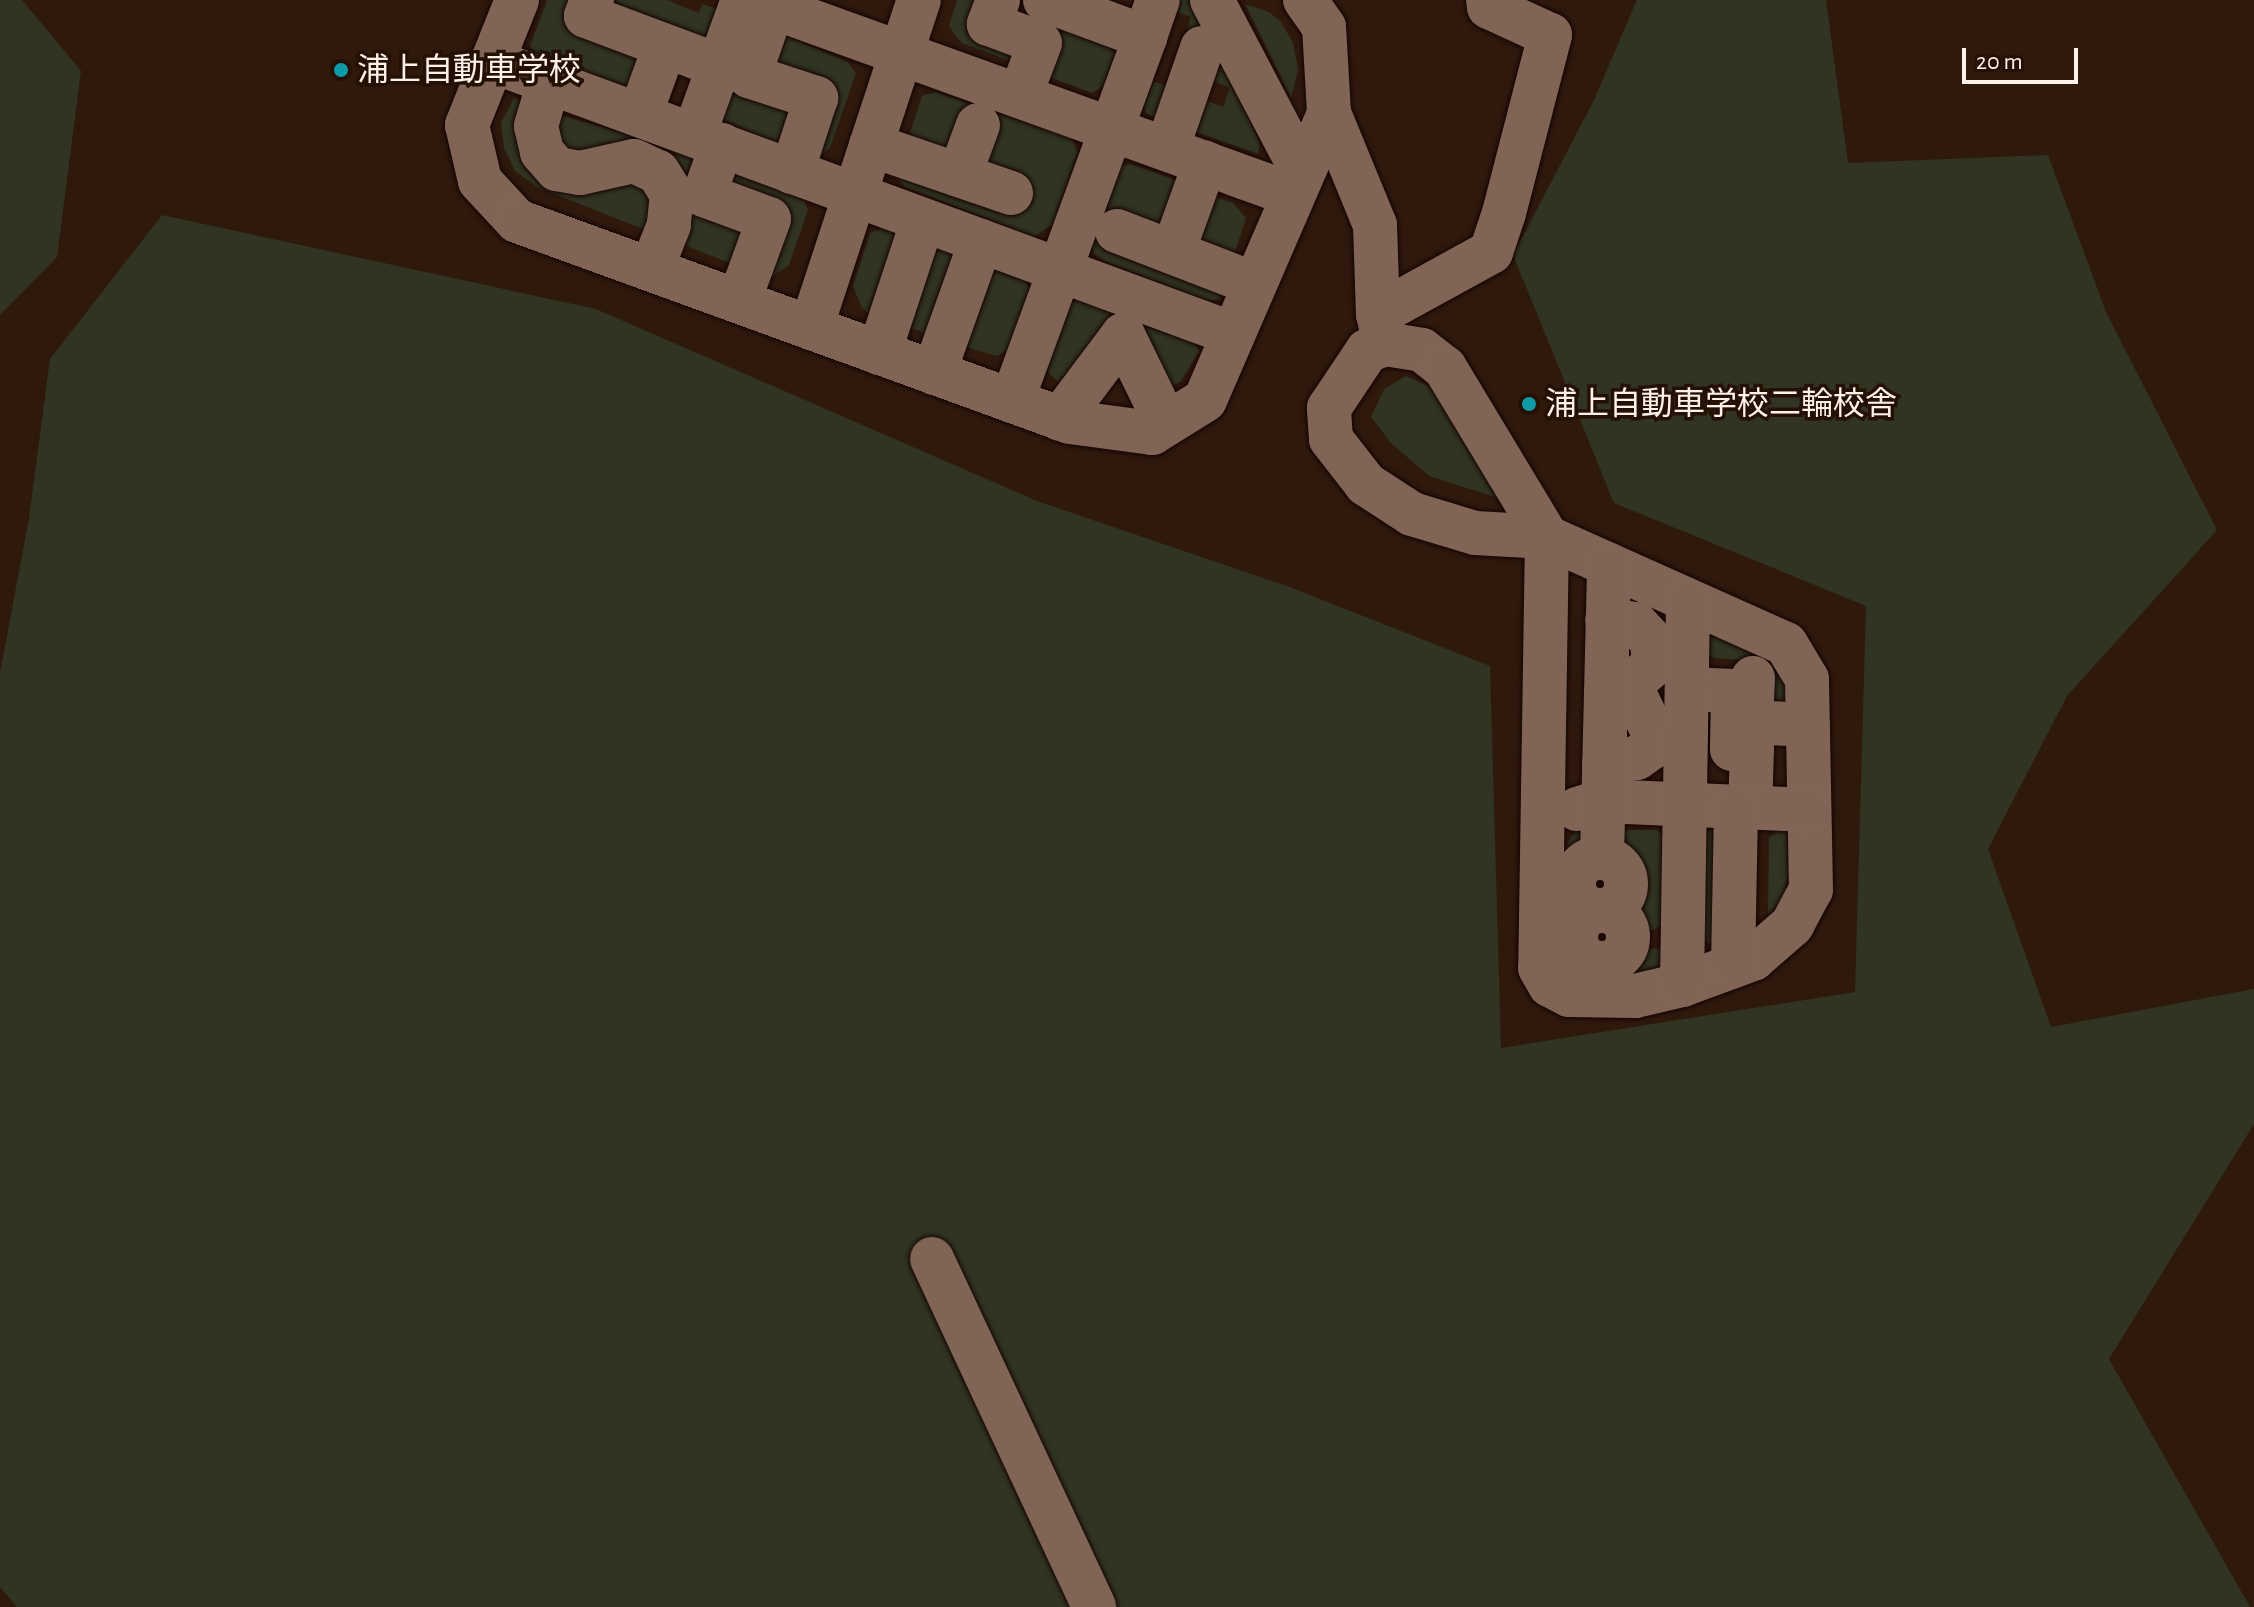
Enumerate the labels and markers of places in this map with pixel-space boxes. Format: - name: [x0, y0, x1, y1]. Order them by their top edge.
- place label: 浦上自動車学校: [357, 51, 581, 89]
- marker: 浦上自動車学校: [332, 61, 350, 79]
- place label: 浦上自動車学校二輪校舎: [1545, 385, 1897, 423]
- marker: 浦上自動車学校二輪校舎: [1520, 395, 1538, 413]

